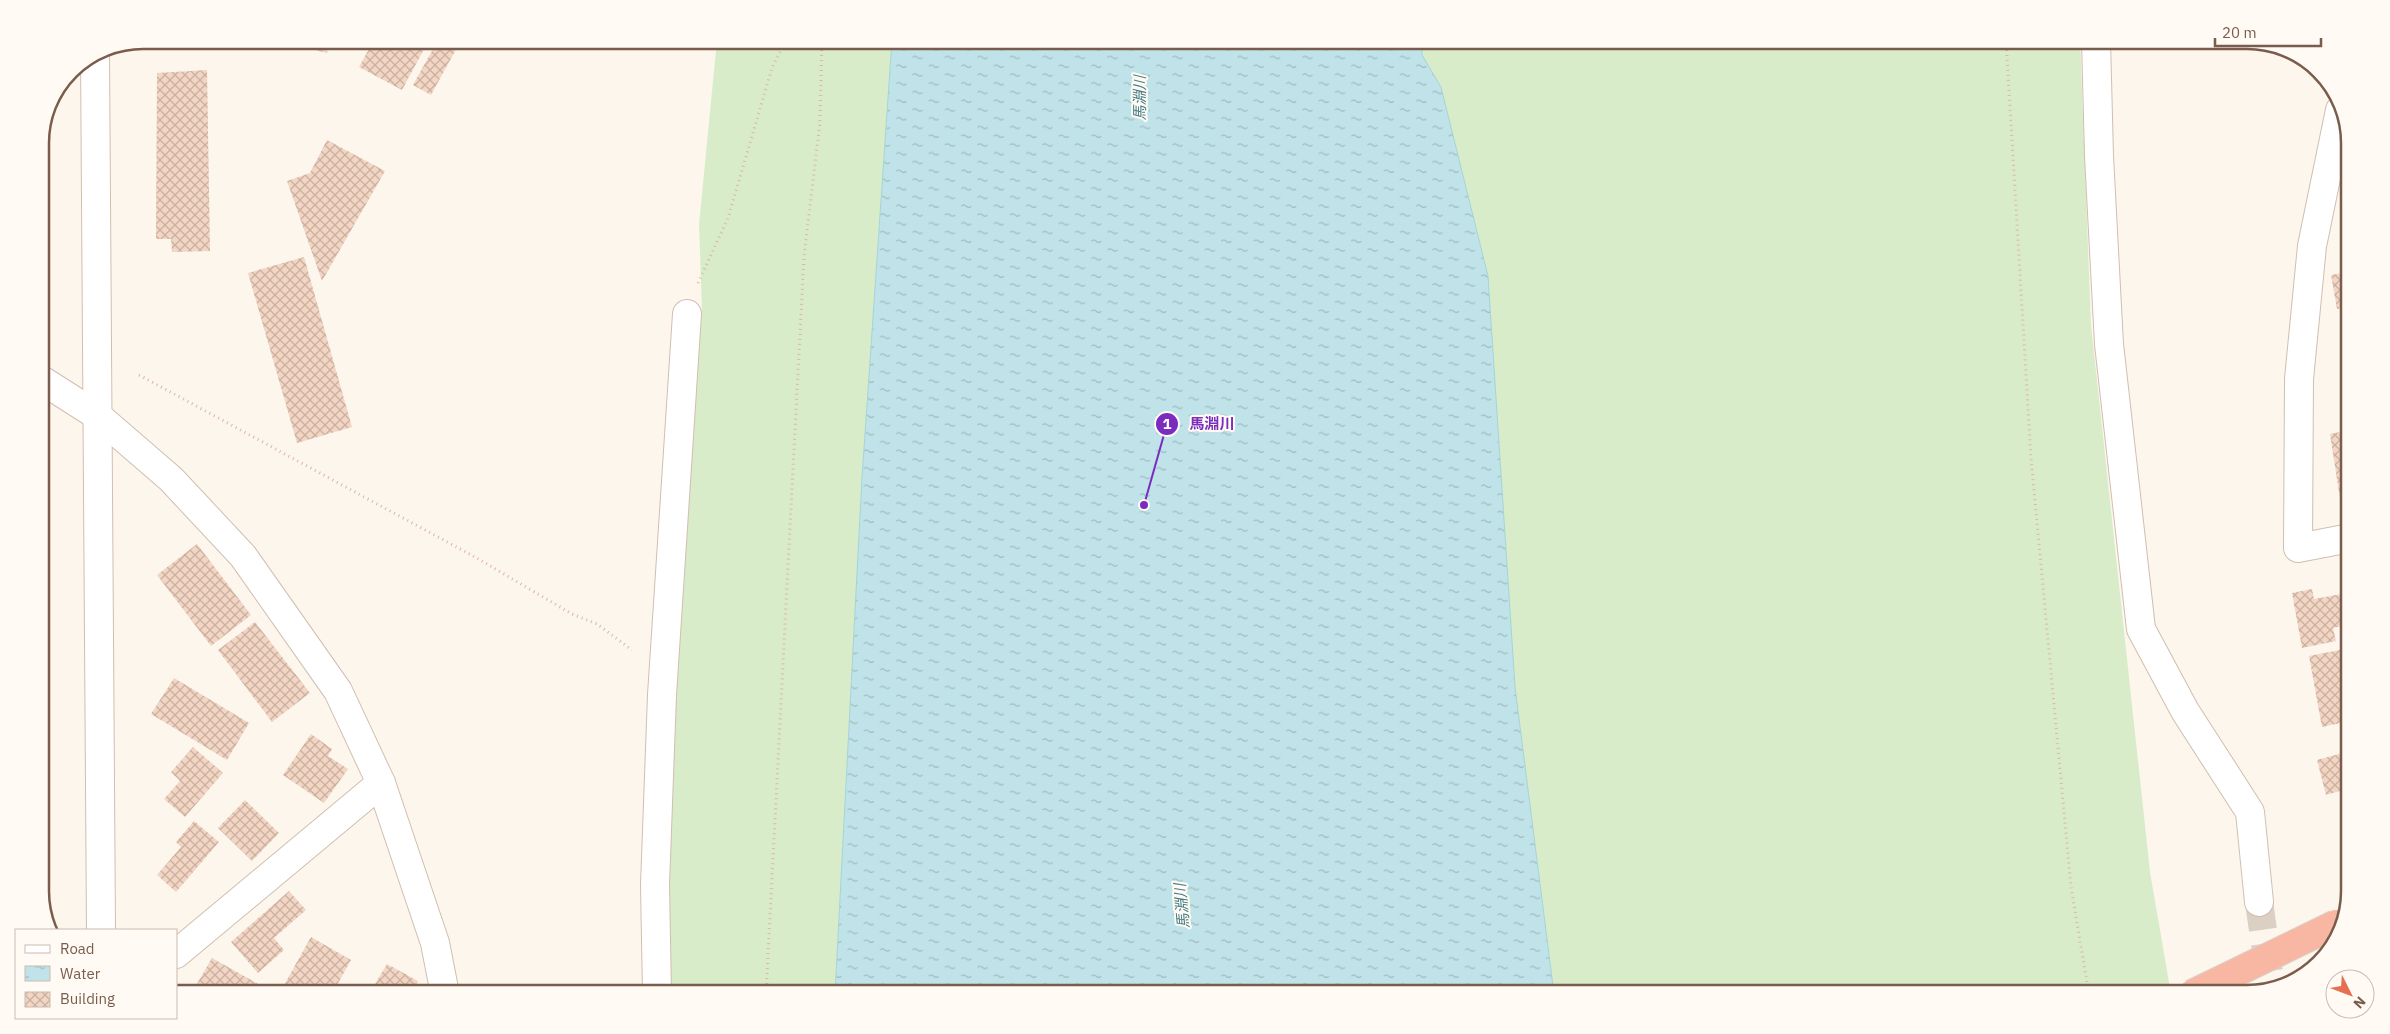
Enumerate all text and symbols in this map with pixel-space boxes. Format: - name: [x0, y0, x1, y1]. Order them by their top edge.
- scale bar: [2215, 15, 2321, 47]
- text: 20 m: [2222, 23, 2257, 42]
- water label: 馬淵川: [1130, 74, 1149, 121]
- callout: 馬淵川: [1154, 409, 1244, 439]
- text: 1: [1162, 414, 1172, 433]
- text: 馬淵川: [1189, 414, 1235, 433]
- water label: 馬淵川: [1170, 881, 1193, 929]
- legend: [15, 929, 178, 1019]
- text: Road: [60, 939, 95, 958]
- text: Water: [60, 964, 101, 983]
- north arrow: [2325, 969, 2375, 1019]
- text: Building: [60, 989, 115, 1008]
- text: N: [2350, 993, 2370, 1012]

